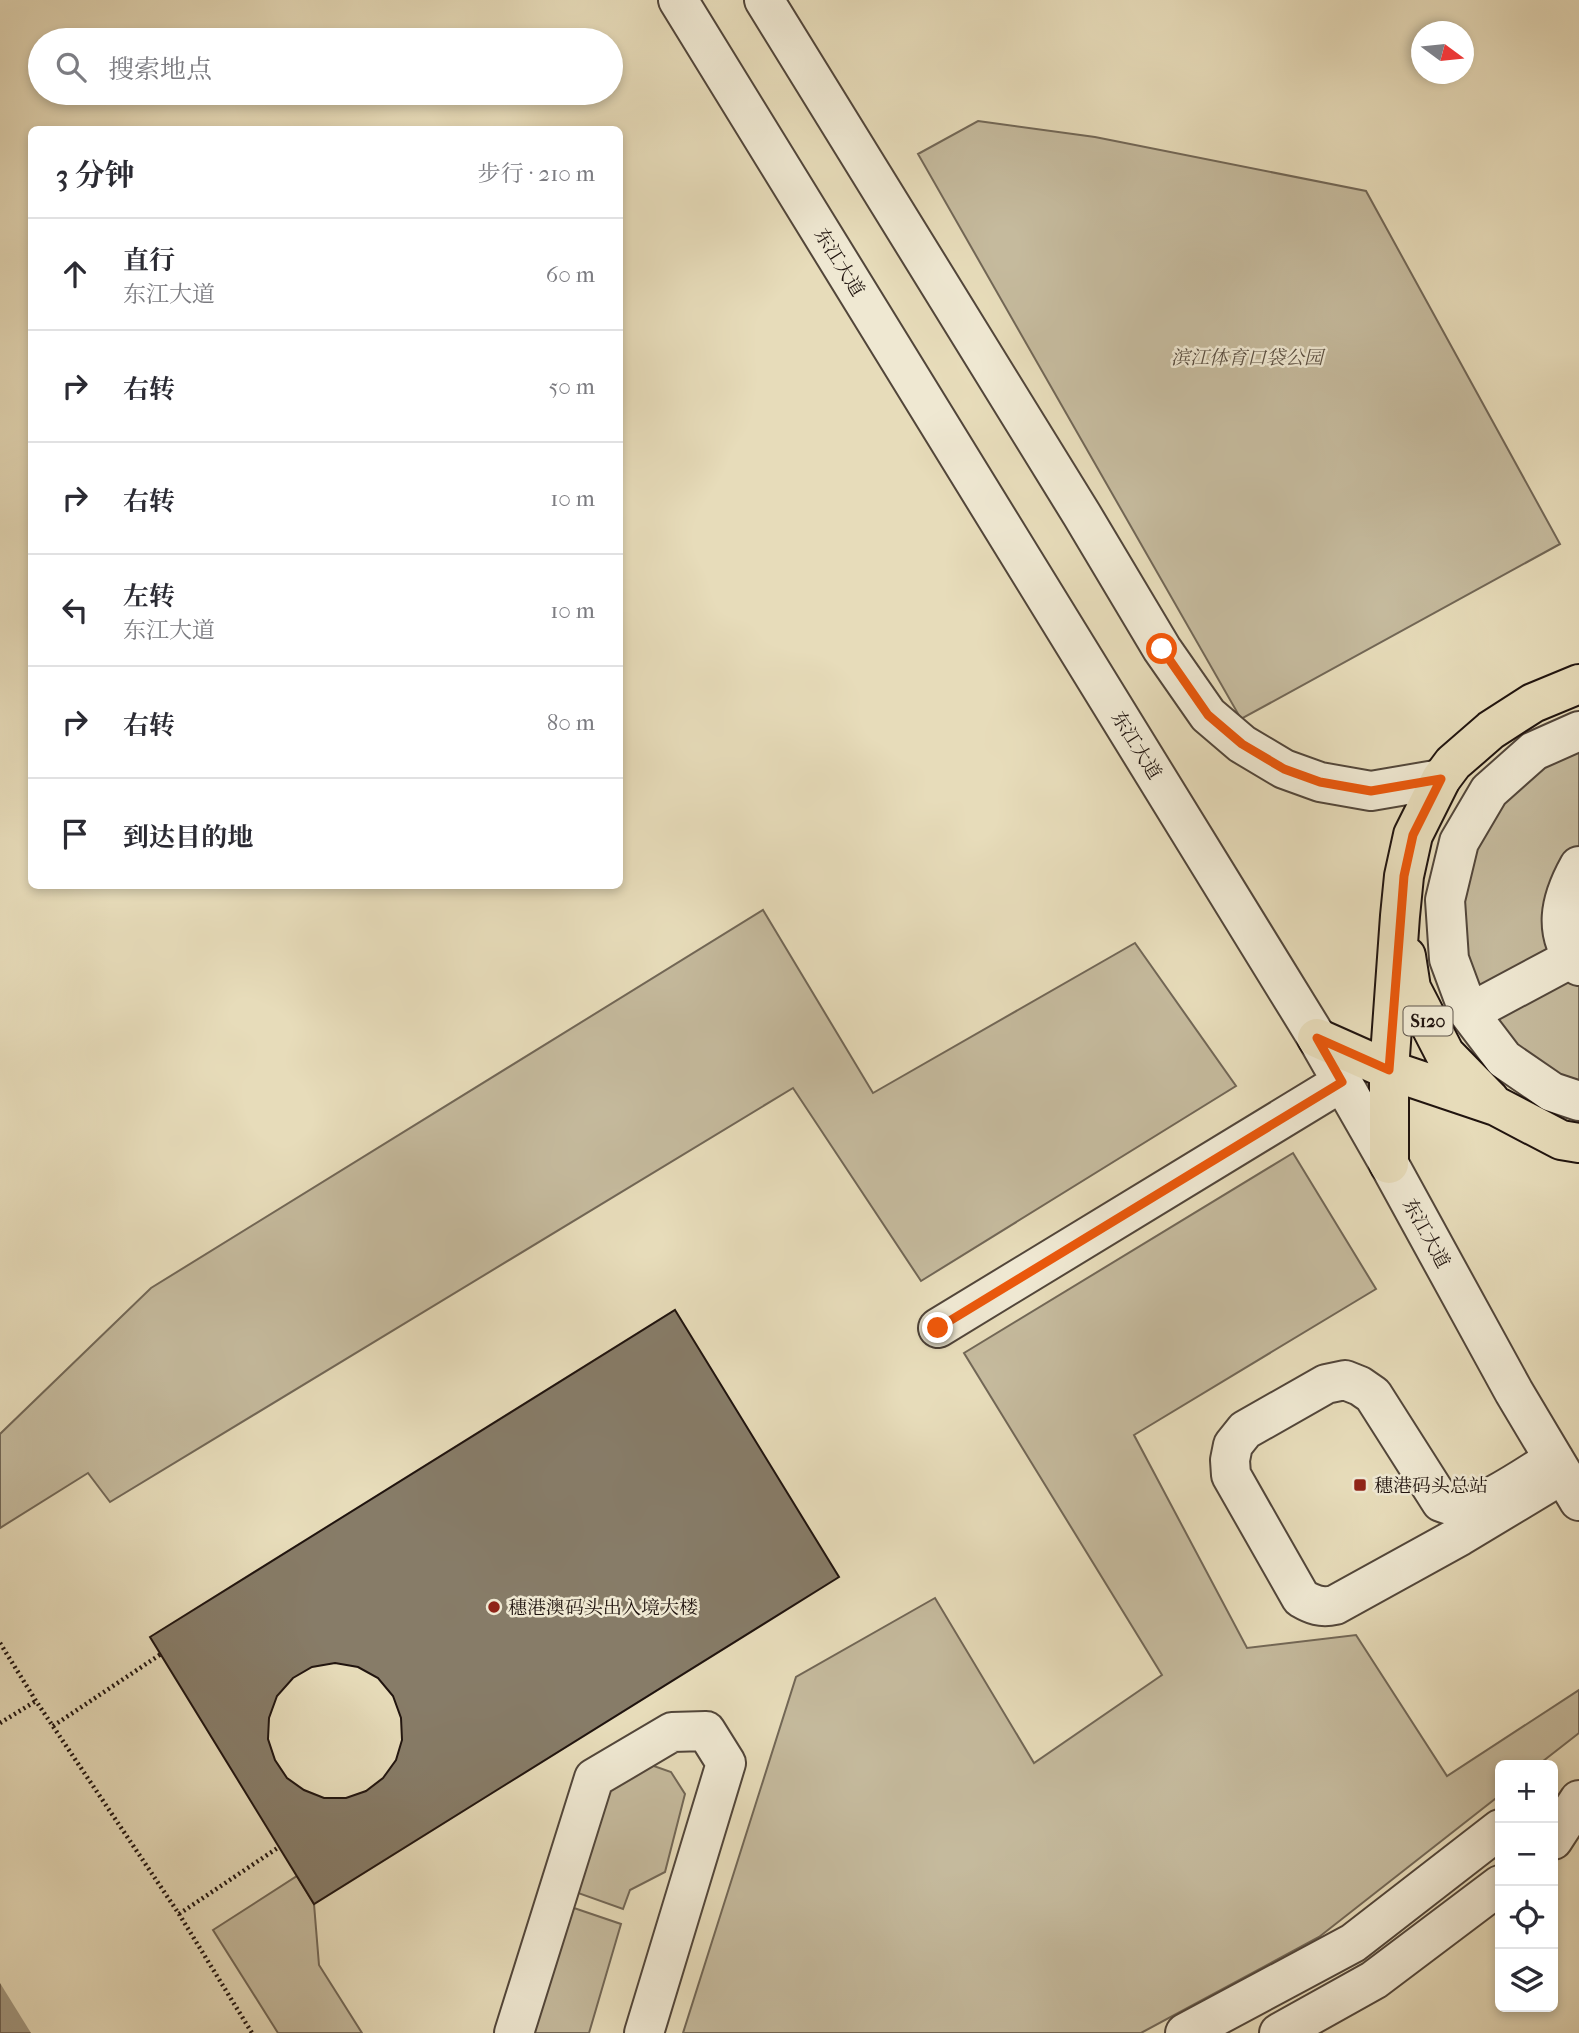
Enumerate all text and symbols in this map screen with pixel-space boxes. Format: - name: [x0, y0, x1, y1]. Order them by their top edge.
- north arrow: [1411, 21, 1474, 84]
- search box: [28, 28, 623, 105]
- icon: search: [52, 48, 90, 86]
- text: 搜索地点: [108, 54, 212, 85]
- text: 3 分钟: [56, 158, 135, 193]
- text: 步行 · 210 m: [478, 160, 595, 187]
- street label: 东江大道: [810, 224, 869, 301]
- text: 直行: [123, 245, 175, 276]
- icon: ahead: [56, 255, 94, 293]
- text: 60 m: [546, 261, 595, 288]
- text: 东江大道: [123, 281, 215, 308]
- park label: 滨江体育口袋公园: [1171, 347, 1326, 369]
- icon: right: [56, 367, 94, 405]
- text: 50 m: [548, 373, 595, 400]
- text: 右转: [123, 374, 175, 405]
- icon: right: [56, 479, 94, 517]
- text: 10 m: [550, 485, 595, 512]
- text: 右转: [123, 486, 175, 517]
- text: 左转: [123, 581, 175, 612]
- icon: left: [56, 591, 94, 629]
- text: 10 m: [550, 597, 595, 624]
- text: 东江大道: [123, 617, 215, 644]
- route start: [1146, 633, 1177, 664]
- icon: right: [56, 703, 94, 741]
- street label: 东江大道: [1107, 707, 1166, 784]
- text: 80 m: [547, 709, 595, 736]
- text: 右转: [123, 710, 175, 741]
- icon: arrive: [56, 815, 94, 853]
- text: 到达目的地: [123, 822, 253, 853]
- road number: S120: [1404, 1006, 1452, 1036]
- street label: 东江大道: [1398, 1195, 1454, 1272]
- route end: [922, 1312, 953, 1343]
- place label: 穗港码头总站: [1374, 1475, 1488, 1497]
- marker: 穗港码头总站: [1352, 1477, 1368, 1493]
- place label: 穗港澳码头出入境大楼: [508, 1597, 698, 1619]
- marker: 穗港澳码头出入境大楼: [486, 1599, 502, 1615]
- map controls: [1495, 1760, 1558, 2012]
- button: +: [1495, 1760, 1558, 1823]
- button: −: [1495, 1823, 1558, 1886]
- button: locate: [1495, 1886, 1558, 1949]
- button: layers: [1495, 1949, 1558, 2012]

